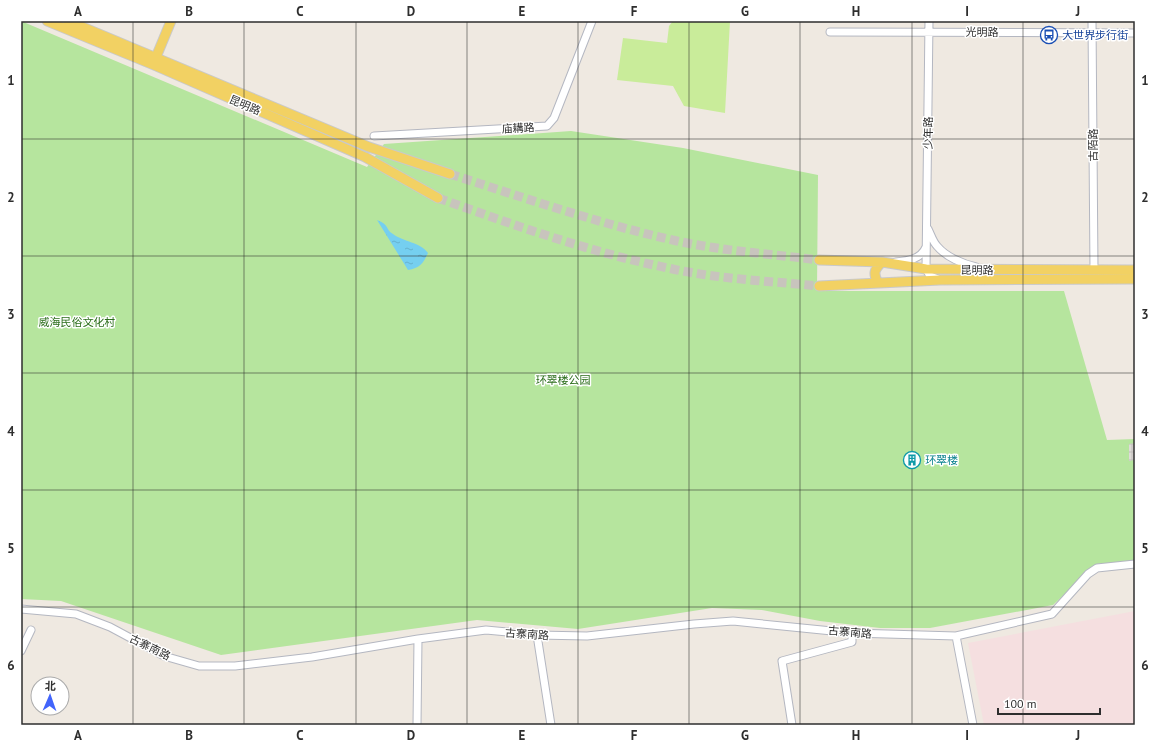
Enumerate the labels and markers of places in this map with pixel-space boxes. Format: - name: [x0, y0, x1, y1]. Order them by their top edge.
- bus stop icon: 大世界步行街: [1039, 25, 1059, 45]
- place label: 大世界步行街: [1062, 28, 1128, 42]
- building icon: 环翠楼: [902, 450, 922, 470]
- place label: 环翠楼: [925, 453, 958, 467]

